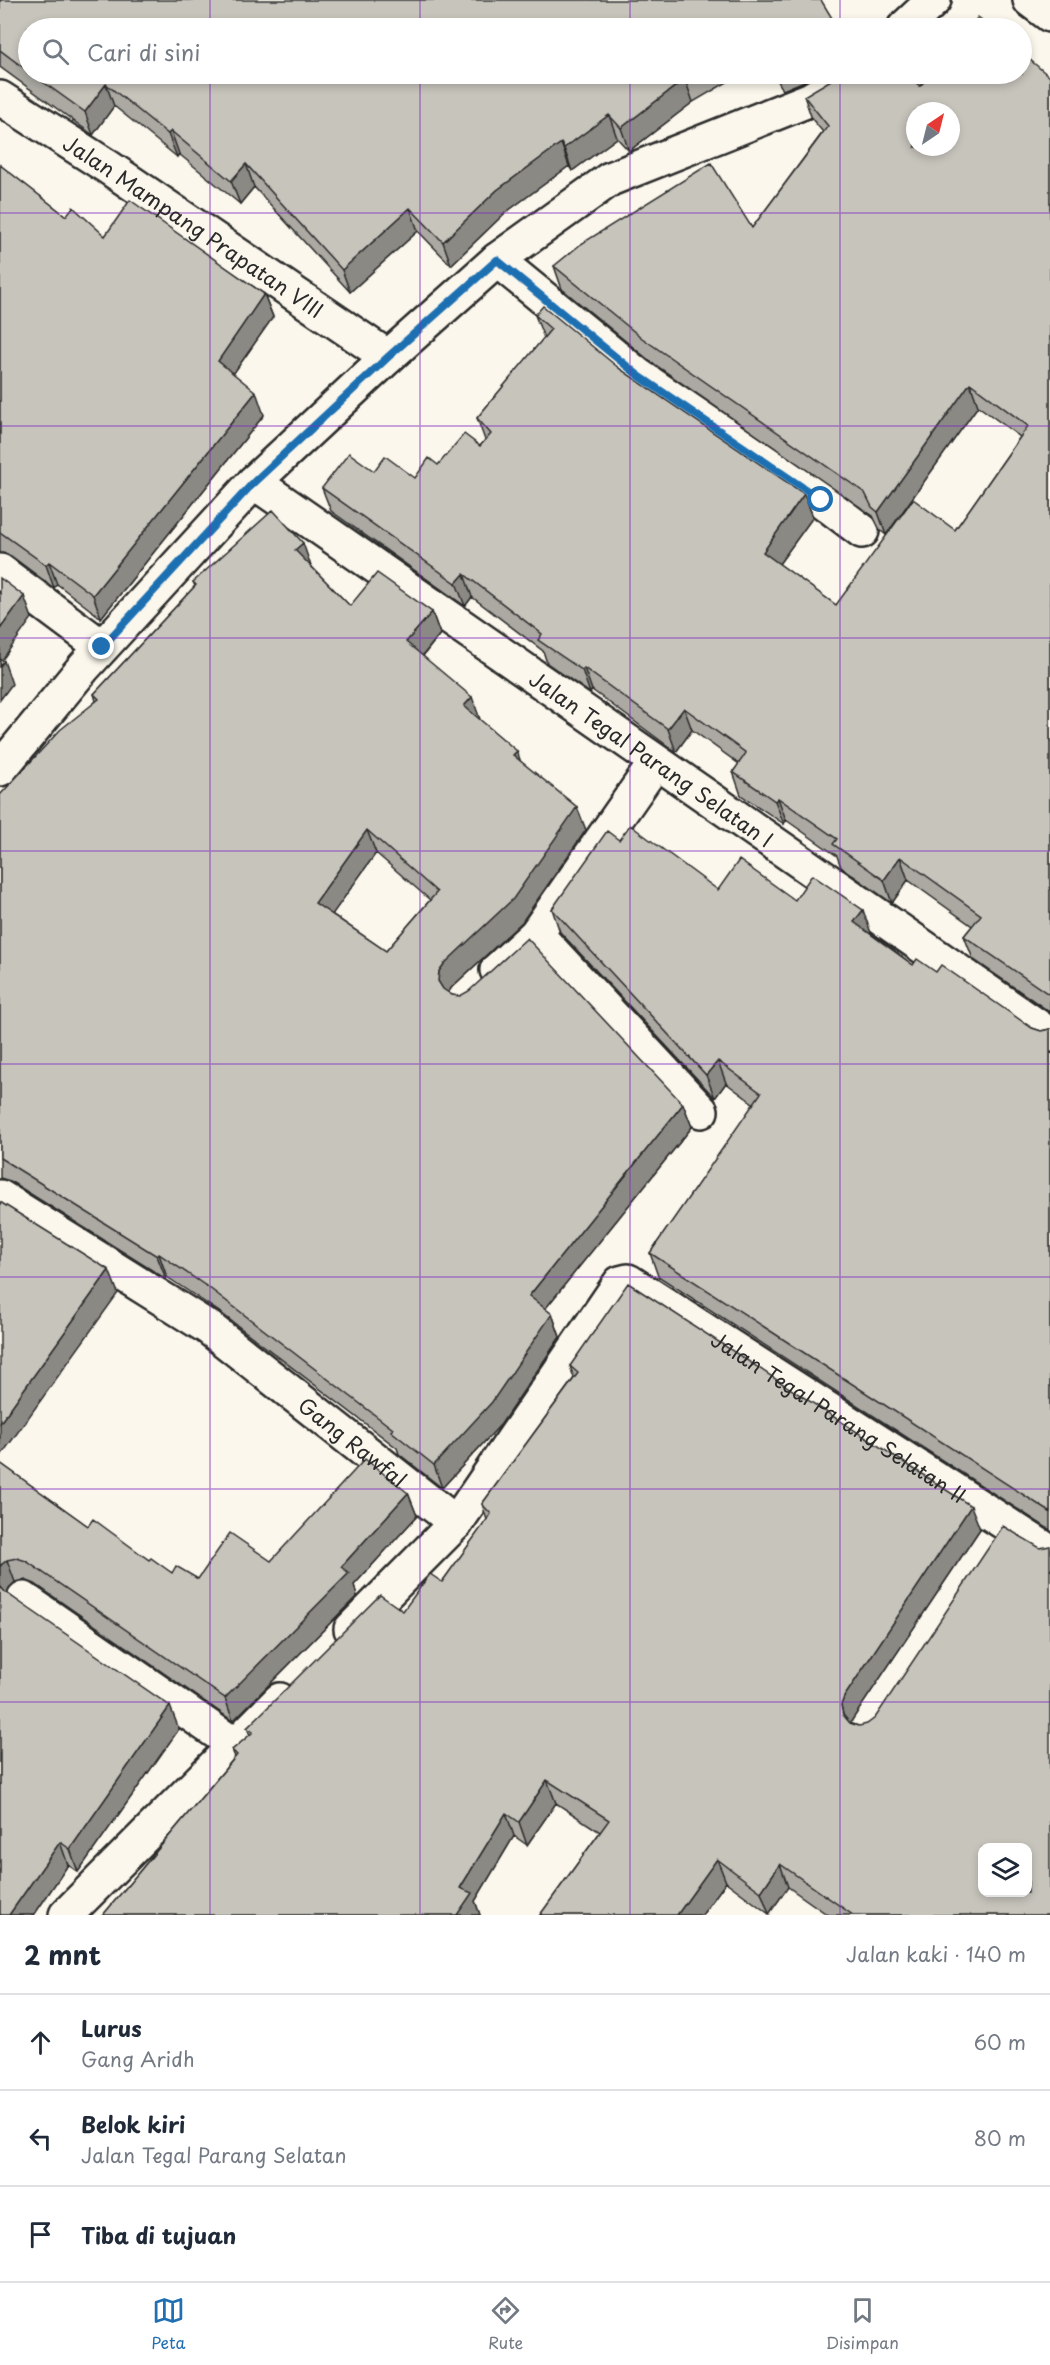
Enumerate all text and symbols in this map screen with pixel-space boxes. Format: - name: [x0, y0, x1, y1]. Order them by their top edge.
- search box: [18, 18, 1032, 84]
- icon: search: [39, 35, 72, 68]
- text: Cari di sini: [87, 35, 200, 68]
- north arrow: [906, 102, 960, 156]
- street label: Jalan Mampang Prapatan VIII: [57, 127, 330, 325]
- route start: [807, 486, 833, 512]
- route end: [88, 633, 114, 659]
- street label: Jalan Tegal Parang Selatan I: [523, 662, 780, 854]
- street label: Jalan Tegal Parang Selatan II: [705, 1323, 973, 1510]
- street label: Gang Rawfal: [292, 1389, 414, 1495]
- map controls: [978, 1843, 1032, 1897]
- button: layers: [978, 1843, 1032, 1897]
- text: 2 mnt: [24, 1935, 101, 1974]
- text: Jalan kaki · 140 m: [846, 1939, 1026, 1969]
- text: Lurus: [81, 2011, 142, 2044]
- icon: ahead: [24, 2026, 57, 2059]
- text: 60 m: [974, 2027, 1026, 2057]
- text: Gang Aridh: [81, 2044, 195, 2074]
- text: Belok kiri: [81, 2107, 185, 2140]
- icon: left: [24, 2122, 57, 2155]
- text: 80 m: [974, 2123, 1026, 2153]
- text: Jalan Tegal Parang Selatan: [81, 2140, 346, 2170]
- icon: arrive: [24, 2218, 57, 2251]
- text: Tiba di tujuan: [81, 2218, 236, 2251]
- tab: Peta: [151, 2294, 186, 2354]
- tab: Rute: [488, 2294, 523, 2354]
- tab: Disimpan: [826, 2294, 899, 2354]

